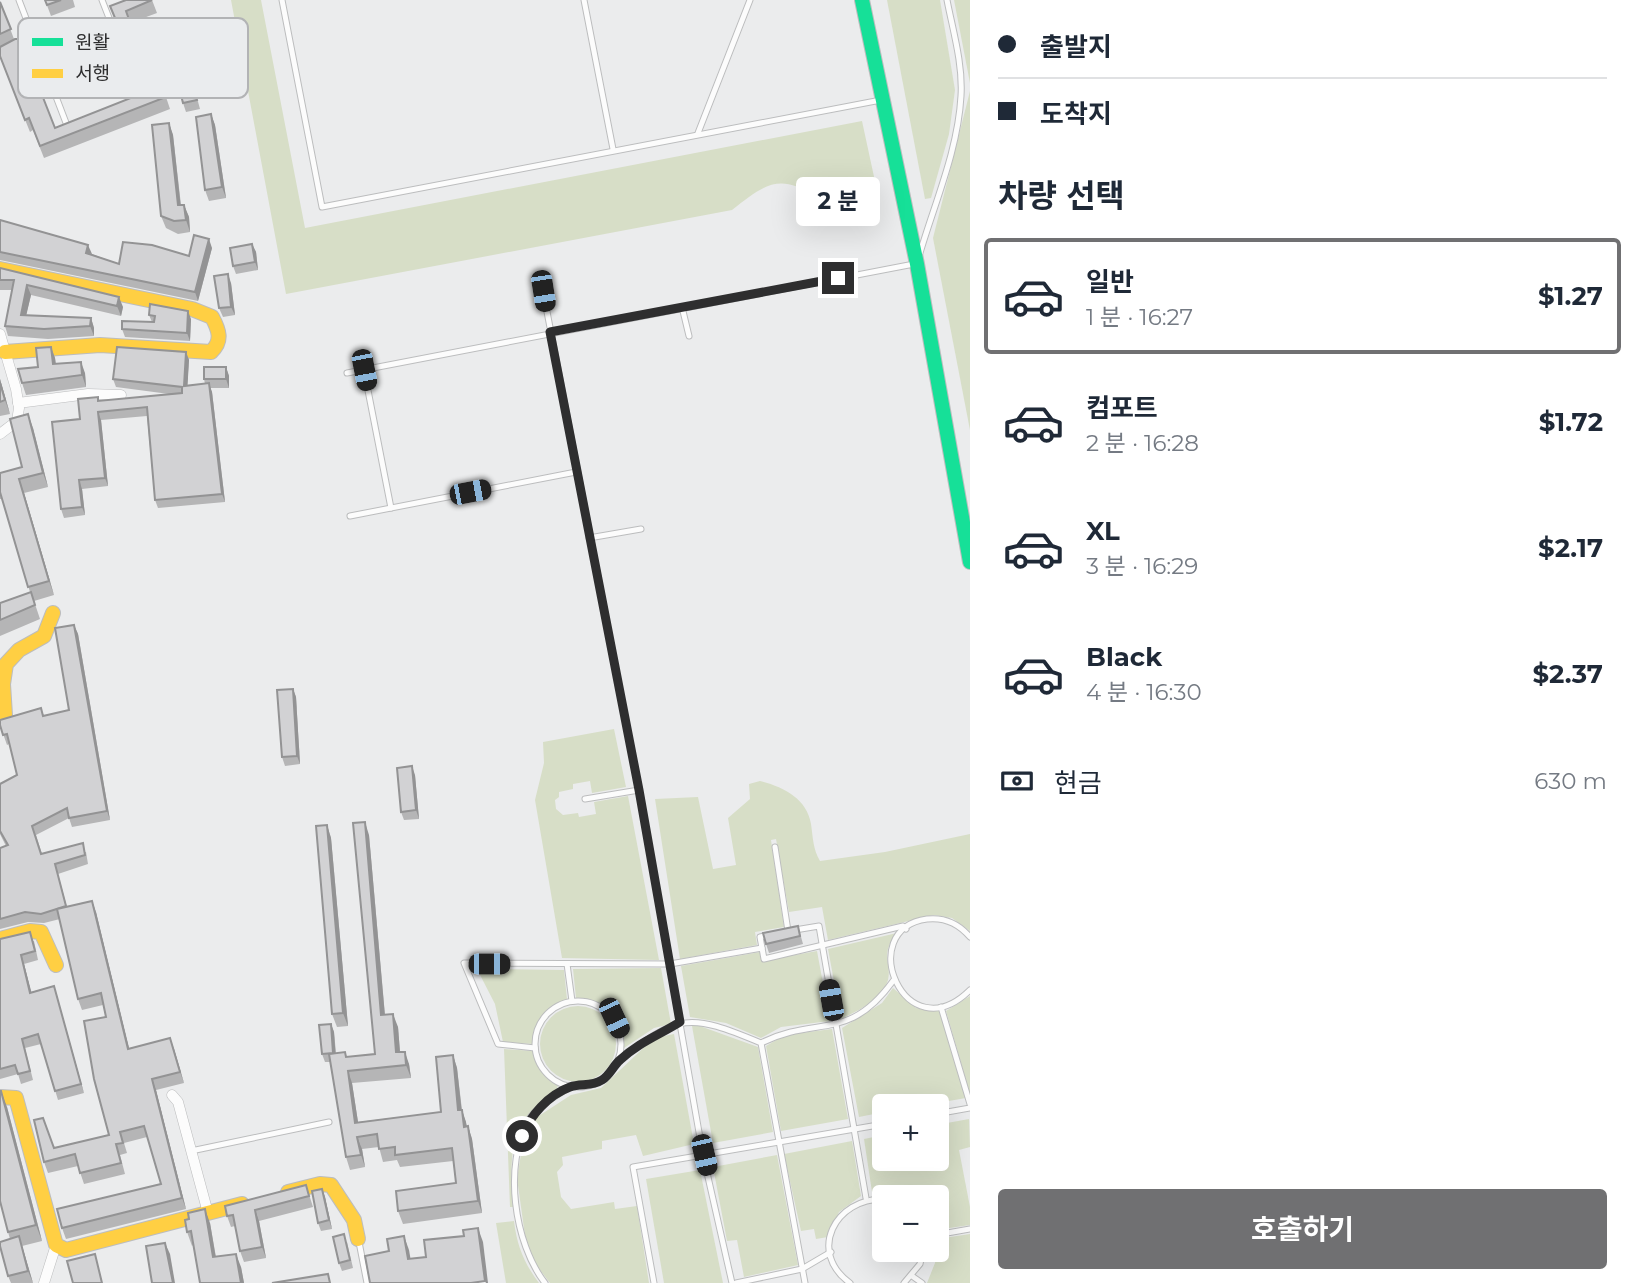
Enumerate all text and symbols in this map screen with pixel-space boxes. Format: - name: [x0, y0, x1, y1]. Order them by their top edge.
- legend: [18, 18, 248, 98]
- text: 원활: [75, 31, 110, 54]
- text: 출발지: [1040, 31, 1112, 63]
- text: 서행: [75, 62, 110, 85]
- text: 도착지: [1040, 98, 1112, 130]
- callout: 2 분: [796, 176, 880, 226]
- text: 차량 선택: [998, 176, 1125, 215]
- text: 2 분: [817, 187, 859, 215]
- route end: [822, 262, 854, 294]
- icon: car: [1002, 265, 1065, 328]
- text: 일반: [1086, 266, 1134, 298]
- car: [530, 269, 557, 313]
- text: $1.27: [1538, 280, 1603, 312]
- text: 1 분 · 16:27: [1086, 303, 1193, 331]
- car: [350, 347, 379, 393]
- icon: car: [1002, 391, 1065, 454]
- text: 컴포트: [1086, 392, 1158, 424]
- text: $1.72: [1539, 406, 1603, 438]
- text: 2 분 · 16:28: [1086, 429, 1199, 457]
- car: [448, 478, 493, 506]
- text: XL: [1086, 515, 1120, 547]
- icon: car: [1002, 517, 1065, 580]
- text: $2.17: [1538, 532, 1603, 564]
- text: 3 분 · 16:29: [1086, 552, 1198, 580]
- text: Black: [1086, 641, 1162, 673]
- icon: car: [1002, 643, 1065, 706]
- text: $2.37: [1532, 658, 1603, 690]
- text: 4 분 · 16:30: [1086, 678, 1202, 706]
- icon: cash: [998, 762, 1036, 800]
- text: 현금: [1054, 767, 1102, 799]
- text: 630 m: [1534, 767, 1607, 795]
- car: [469, 954, 511, 975]
- car: [818, 977, 845, 1023]
- car: [596, 995, 633, 1041]
- map controls: [872, 1094, 949, 1262]
- button: +: [872, 1094, 949, 1171]
- route start: [506, 1120, 538, 1152]
- car: [690, 1132, 719, 1178]
- button: −: [872, 1185, 949, 1262]
- button: 호출하기: [998, 1189, 1607, 1269]

